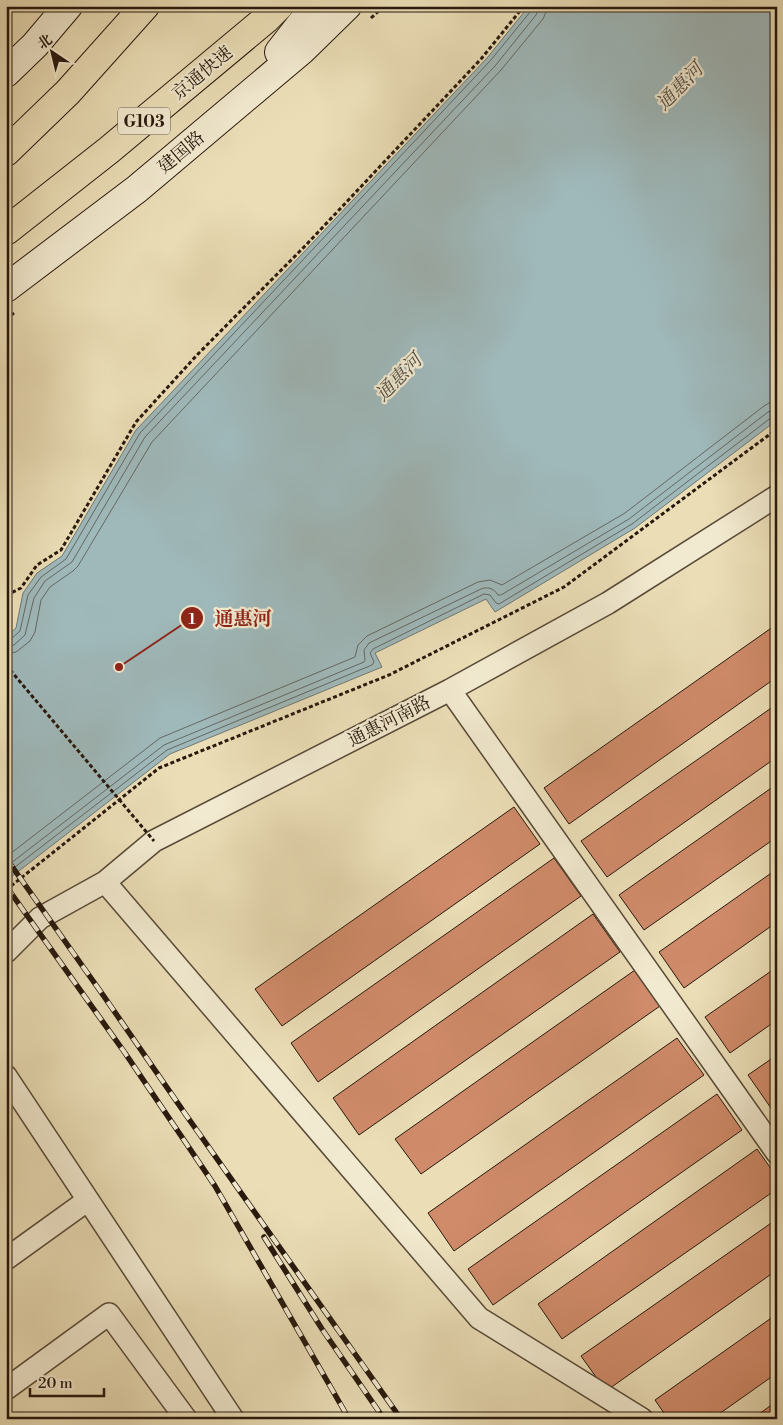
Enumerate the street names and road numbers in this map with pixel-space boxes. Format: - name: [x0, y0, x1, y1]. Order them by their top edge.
- street label: 京通快速: [167, 41, 237, 105]
- road number: G103: [118, 108, 170, 134]
- street label: 建国路: [153, 126, 209, 179]
- street label: 通惠河南路: [344, 691, 435, 752]

